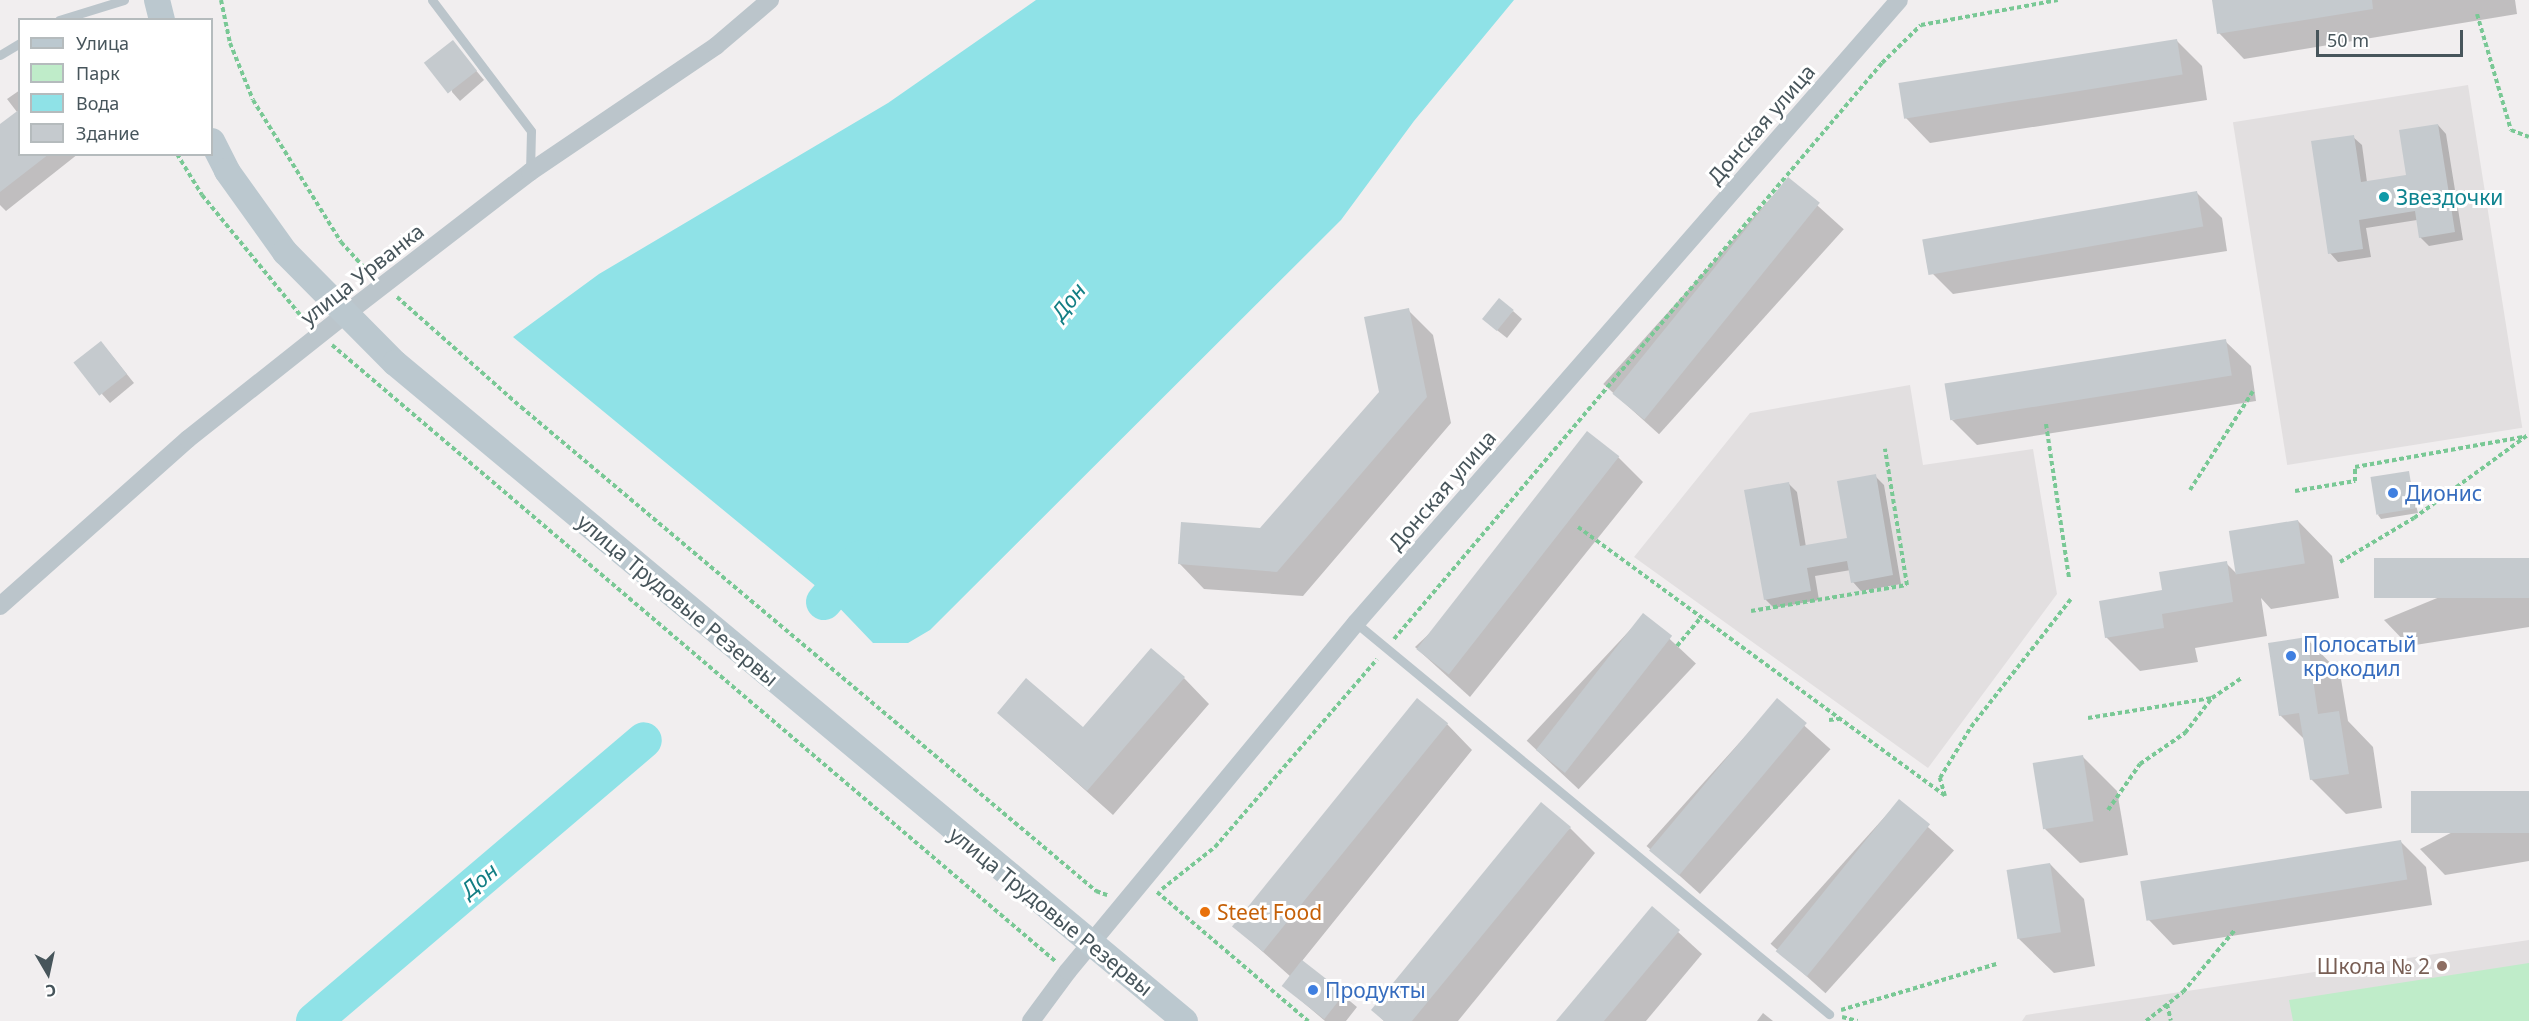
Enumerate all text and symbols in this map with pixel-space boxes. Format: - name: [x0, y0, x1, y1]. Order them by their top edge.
- legend: [18, 18, 213, 156]
- scale bar: [2319, 18, 2466, 56]
- text: 50 m: [2327, 28, 2369, 52]
- text: Улица: [76, 31, 129, 55]
- street label: Донская улица: [1702, 59, 1820, 189]
- text: Парк: [76, 61, 120, 85]
- text: Вода: [76, 91, 119, 115]
- text: Здание: [76, 121, 139, 145]
- place label: Звездочки: [2396, 184, 2503, 210]
- marker: Звездочки: [2377, 190, 2391, 204]
- street label: улица Урванка: [295, 218, 429, 330]
- water label: Дон: [1045, 277, 1091, 325]
- street label: Донская улица: [1383, 425, 1501, 555]
- place label: Дионис: [2405, 480, 2482, 506]
- marker: Дионис: [2386, 486, 2400, 500]
- street label: улица Трудовые Резервы: [573, 509, 783, 691]
- place label: Полосатый крокодил: [2303, 631, 2416, 681]
- marker: Полосатый крокодил: [2284, 649, 2298, 663]
- street label: улица Трудовые Резервы: [944, 821, 1158, 1001]
- water label: Дон: [455, 857, 503, 903]
- place label: Steet Food: [1217, 899, 1322, 925]
- marker: Steet Food: [1198, 905, 1212, 919]
- north arrow: [18, 943, 78, 1003]
- place label: Школа № 2: [2317, 953, 2430, 979]
- marker: Школа № 2: [2435, 959, 2449, 973]
- place label: Продукты: [1325, 977, 1426, 1003]
- text: С: [44, 979, 58, 1002]
- marker: Продукты: [1306, 983, 1320, 997]

